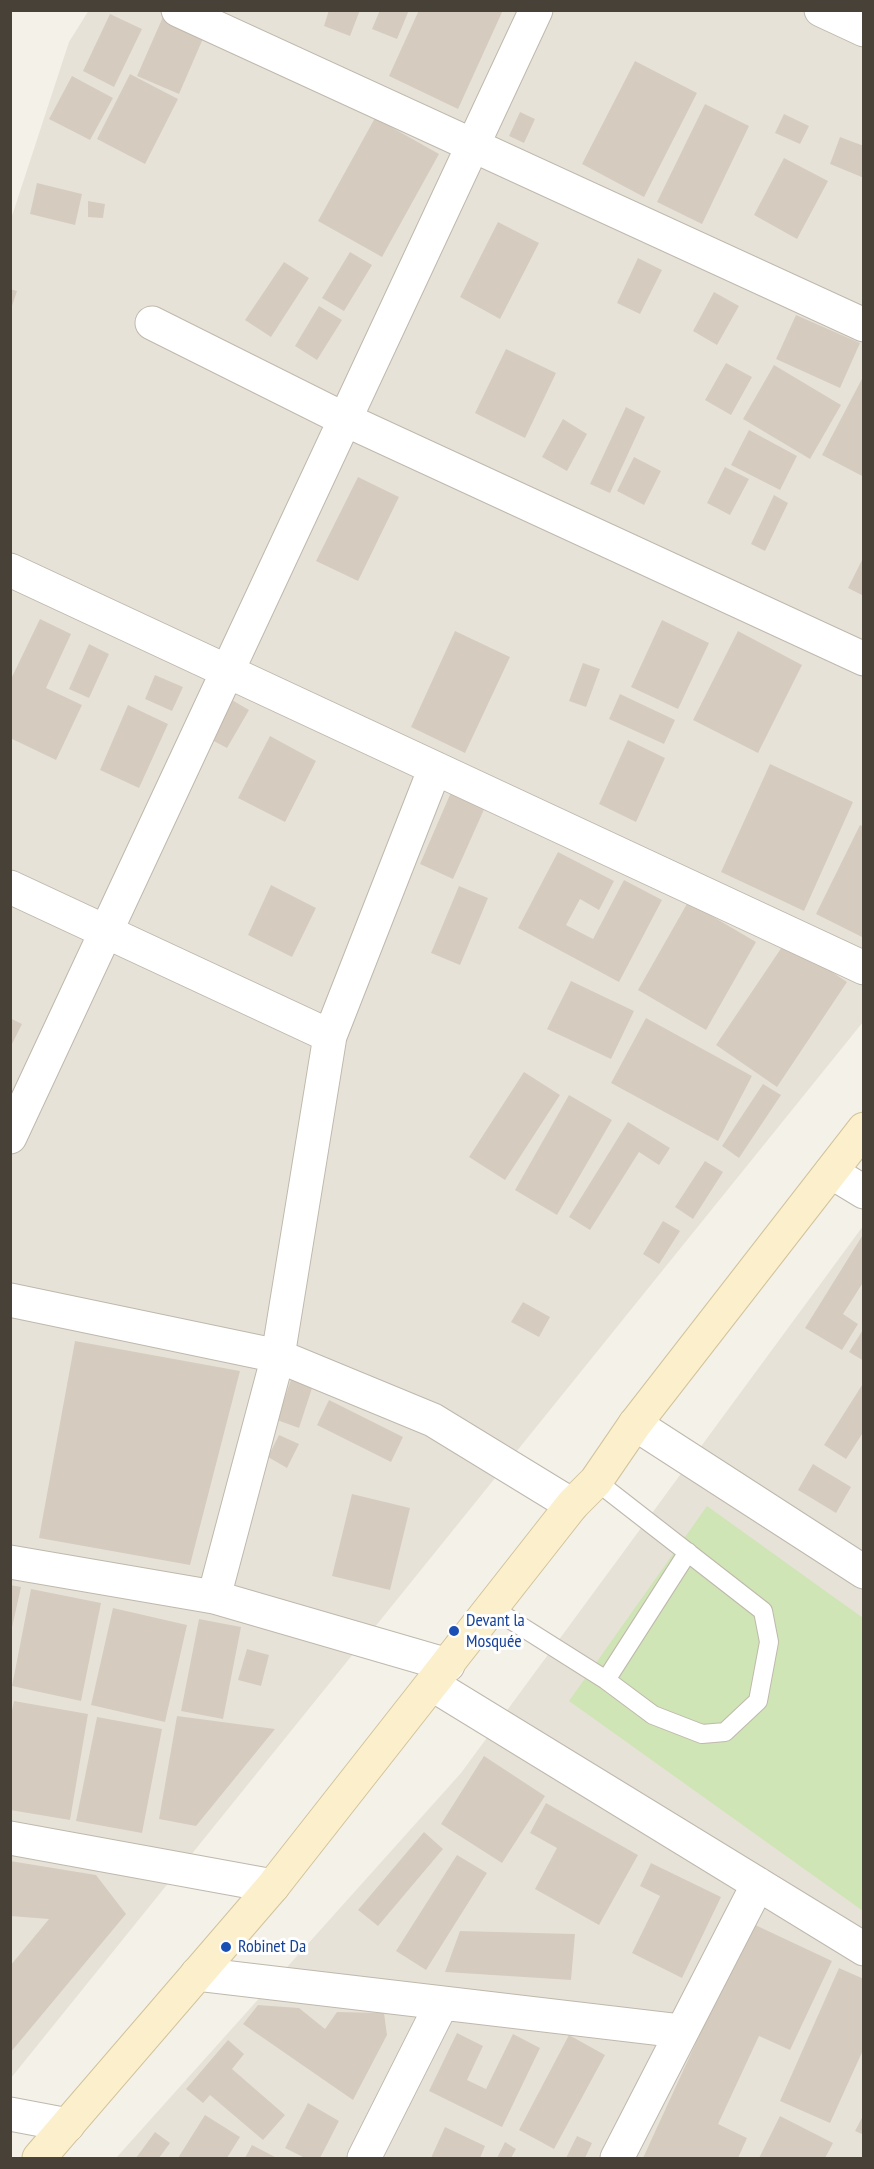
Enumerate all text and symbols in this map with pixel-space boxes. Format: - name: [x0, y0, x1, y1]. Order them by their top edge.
- place label: Devant la Mosquée: [466, 1610, 525, 1652]
- marker: Devant la Mosquée: [447, 1624, 461, 1638]
- place label: Robinet Da: [238, 1936, 306, 1958]
- marker: Robinet Da: [219, 1940, 233, 1954]

